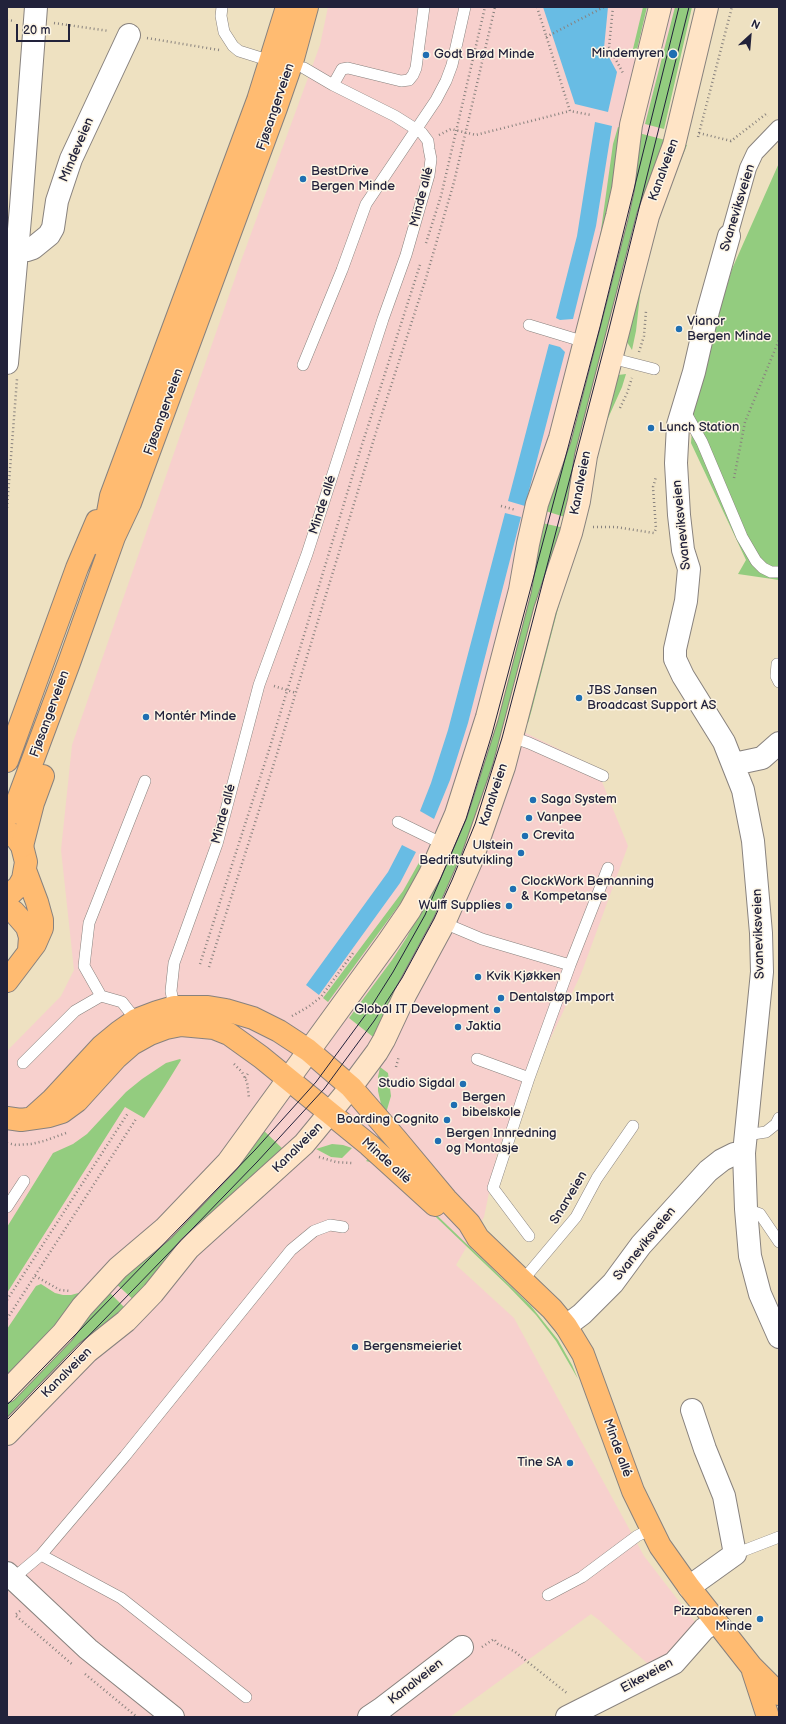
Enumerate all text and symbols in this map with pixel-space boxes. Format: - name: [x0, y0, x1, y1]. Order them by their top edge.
- scale bar: [18, 16, 72, 42]
- north arrow: [730, 16, 770, 56]
- text: N: [749, 17, 762, 32]
- text: 20 m: [23, 23, 50, 38]
- place label: Mindemyren: [591, 46, 664, 62]
- place label: Godt Brød Minde: [434, 47, 534, 63]
- marker: Mindemyren: [667, 48, 679, 60]
- marker: Godt Brød Minde: [421, 50, 431, 60]
- street label: Fjøsangerveien: [254, 61, 298, 153]
- street label: Mindeveien: [56, 115, 98, 185]
- street label: Kanalveien: [646, 137, 682, 203]
- street label: Svaneviksveien: [717, 163, 759, 253]
- place label: BestDrive Bergen Minde: [311, 164, 395, 195]
- street label: Minde allé: [407, 165, 437, 229]
- marker: BestDrive Bergen Minde: [298, 174, 308, 184]
- place label: Vianor Bergen Minde: [687, 314, 771, 345]
- marker: Vianor Bergen Minde: [674, 324, 684, 334]
- street label: Fjøsangerveien: [141, 367, 187, 457]
- place label: Lunch Station: [659, 420, 739, 436]
- marker: Lunch Station: [646, 423, 656, 433]
- street label: Kanalveien: [567, 450, 595, 516]
- street label: Minde allé: [306, 474, 340, 536]
- street label: Svaneviksveien: [670, 479, 694, 571]
- street label: Fjøsangerveien: [27, 669, 73, 759]
- place label: JBS Jansen Broadcast Support AS: [587, 683, 716, 714]
- marker: JBS Jansen Broadcast Support AS: [574, 693, 584, 703]
- place label: Montér Minde: [154, 709, 236, 725]
- marker: Montér Minde: [141, 712, 151, 722]
- street label: Kanalveien: [477, 762, 511, 828]
- street label: Minde allé: [209, 782, 239, 846]
- place label: Saga System: [541, 792, 617, 808]
- marker: Saga System: [528, 795, 538, 805]
- place label: Vanpee: [537, 810, 582, 826]
- marker: Vanpee: [524, 813, 534, 823]
- place label: Crevita: [533, 828, 575, 844]
- marker: Crevita: [520, 831, 530, 841]
- place label: Ulstein Bedriftsutvikling: [419, 838, 513, 869]
- marker: Ulstein Bedriftsutvikling: [516, 848, 526, 858]
- place label: ClockWork Bemanning & Kompetanse: [521, 874, 654, 905]
- marker: ClockWork Bemanning & Kompetanse: [508, 884, 518, 894]
- street label: Svaneviksveien: [750, 889, 768, 979]
- place label: Wulff Supplies: [419, 898, 501, 914]
- marker: Wulff Supplies: [504, 901, 514, 911]
- place label: Kvik Kjøkken: [486, 969, 561, 985]
- marker: Kvik Kjøkken: [473, 972, 483, 982]
- place label: Dentalstøp Import: [509, 990, 614, 1006]
- marker: Dentalstøp Import: [496, 993, 506, 1003]
- place label: Global IT Development: [354, 1002, 489, 1018]
- marker: Global IT Development: [492, 1005, 502, 1015]
- place label: Jaktia: [466, 1019, 501, 1035]
- marker: Jaktia: [453, 1022, 463, 1032]
- place label: Studio Sigdal: [378, 1076, 455, 1092]
- marker: Studio Sigdal: [458, 1079, 468, 1089]
- place label: Bergen bibelskole: [462, 1090, 521, 1121]
- marker: Bergen bibelskole: [449, 1100, 459, 1110]
- place label: Boarding Cognito: [337, 1112, 439, 1128]
- marker: Boarding Cognito: [442, 1115, 452, 1125]
- street label: Kanalveien: [269, 1119, 327, 1177]
- place label: Bergen Innredning og Montasje: [446, 1126, 557, 1157]
- street label: Minde allé: [358, 1135, 414, 1187]
- marker: Bergen Innredning og Montasje: [433, 1136, 443, 1146]
- street label: Snarveien: [547, 1169, 591, 1227]
- street label: Svaneviksveien: [611, 1204, 679, 1284]
- place label: Bergensmeieriet: [363, 1339, 462, 1355]
- marker: Bergensmeieriet: [350, 1342, 360, 1352]
- street label: Kanalveien: [38, 1344, 96, 1402]
- street label: Minde allé: [599, 1417, 635, 1479]
- place label: Tine SA: [517, 1455, 562, 1471]
- marker: Tine SA: [565, 1458, 575, 1468]
- place label: Pizzabakeren Minde: [673, 1604, 752, 1635]
- marker: Pizzabakeren Minde: [755, 1614, 765, 1624]
- street label: Eikeveien: [618, 1655, 676, 1697]
- street label: Kanalveien: [386, 1656, 446, 1708]

